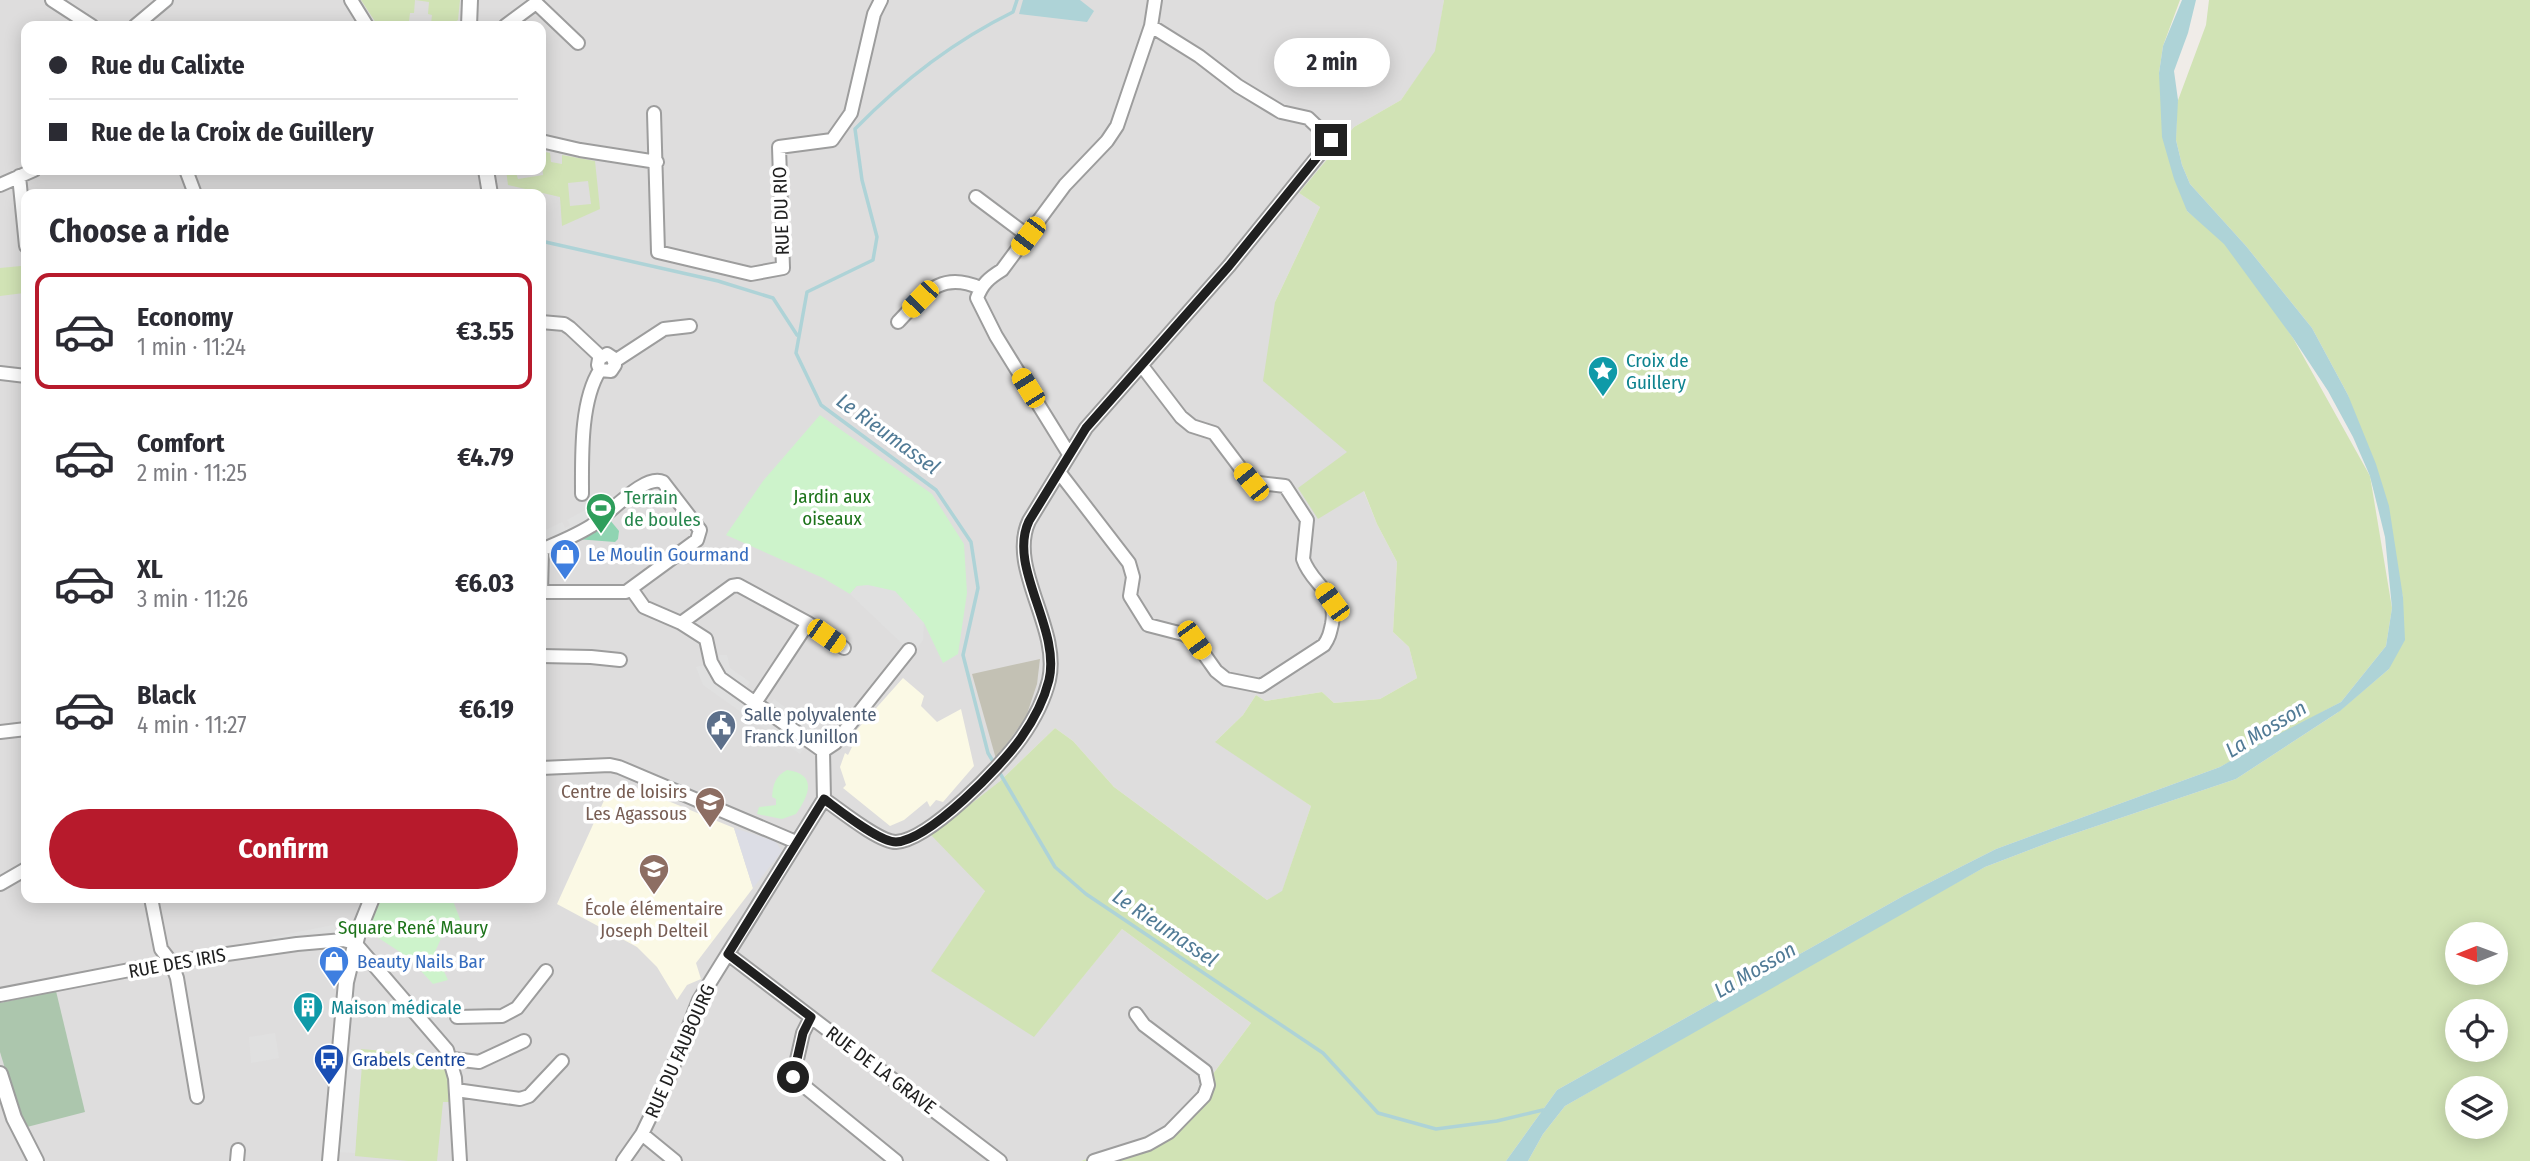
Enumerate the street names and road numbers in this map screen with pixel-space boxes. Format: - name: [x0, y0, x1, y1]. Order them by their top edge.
- street label: RUE DU RIO: [768, 166, 794, 256]
- street label: RUE DES IRIS: [127, 943, 227, 983]
- street label: RUE DU FAUBOURG: [640, 980, 720, 1122]
- street label: RUE DE LA GRAVE: [822, 1021, 941, 1119]

